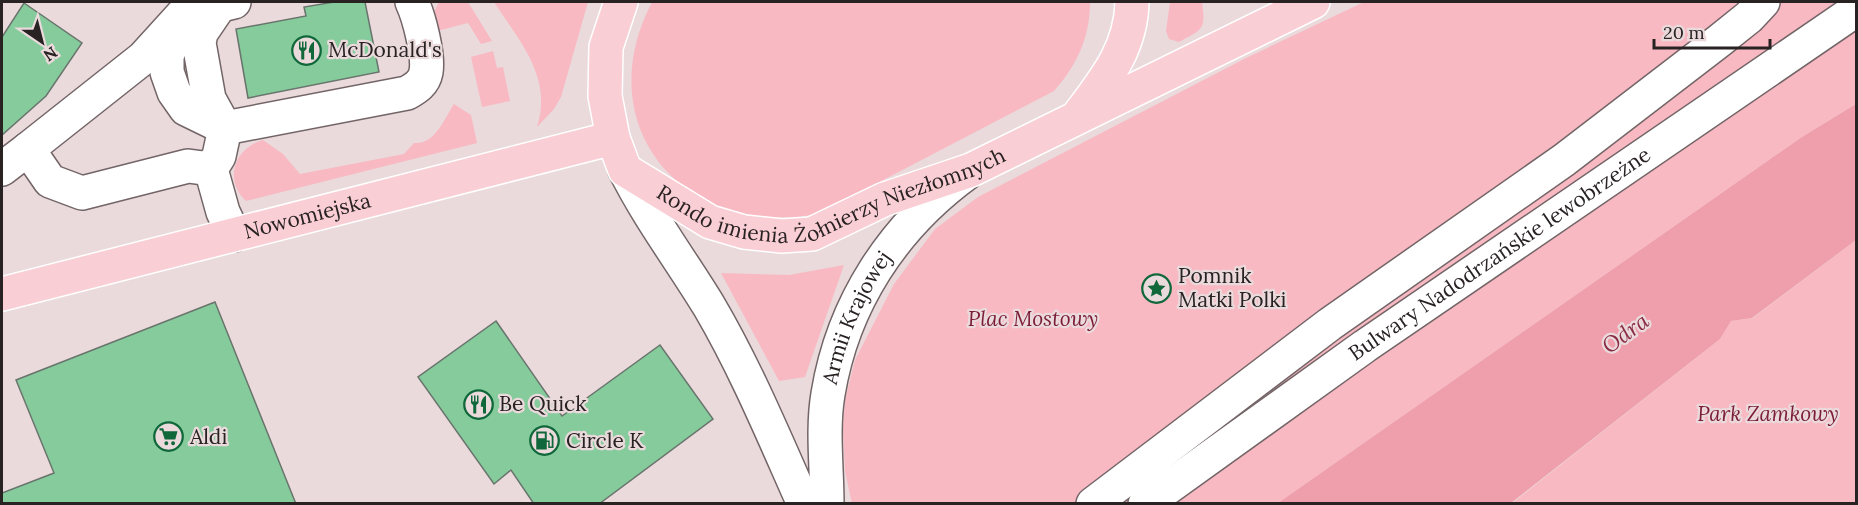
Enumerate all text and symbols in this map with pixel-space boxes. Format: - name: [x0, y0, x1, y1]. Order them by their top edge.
- north arrow: [12, 12, 72, 72]
- scale bar: [1654, 12, 1770, 50]
- text: 20 m: [1663, 21, 1705, 44]
- restaurant icon: McDonald's: [291, 34, 323, 66]
- place label: McDonald's: [328, 36, 442, 63]
- text: N: [40, 43, 61, 66]
- street label: Rondo imienia Żołnierzy Niezłomnych: [652, 141, 1010, 249]
- street label: Bulwary Nadodrzańskie lewobrzeżne: [1343, 141, 1656, 366]
- street label: Nowomiejska: [241, 186, 374, 245]
- street label: Armii Krajowej: [816, 245, 897, 388]
- place label: Pomnik Matki Polki: [1178, 262, 1287, 313]
- place icon: Pomnik Matki Polki: [1141, 272, 1173, 304]
- park label: Plac Mostowy: [968, 305, 1098, 332]
- water label: Odra: [1596, 306, 1655, 359]
- restaurant icon: Be Quick: [462, 388, 494, 420]
- place label: Be Quick: [499, 390, 587, 417]
- park label: Park Zamkowy: [1697, 400, 1839, 427]
- supermarket icon: Aldi: [153, 421, 185, 453]
- place label: Aldi: [189, 423, 227, 450]
- fuel station icon: Circle K: [529, 425, 561, 457]
- place label: Circle K: [566, 427, 644, 454]

